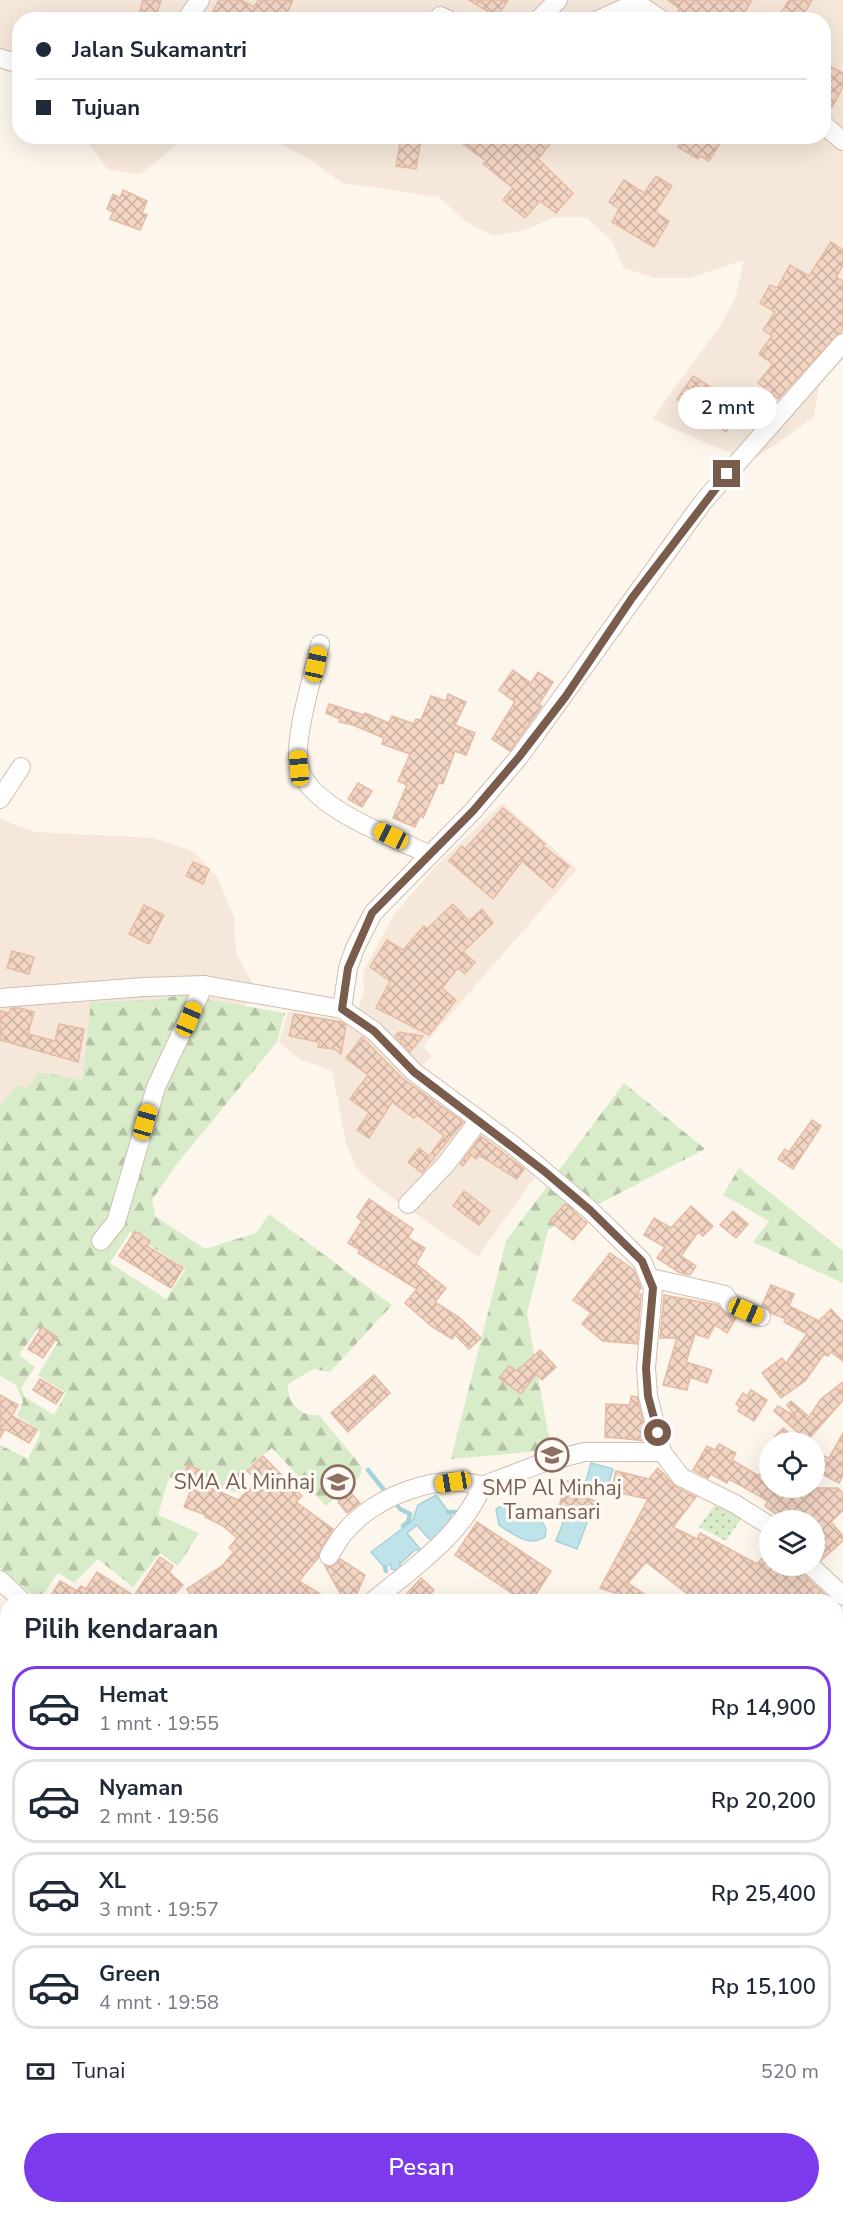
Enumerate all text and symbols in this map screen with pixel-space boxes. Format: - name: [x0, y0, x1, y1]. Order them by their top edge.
- text: Jalan Sukamantri: [72, 35, 247, 65]
- text: Tujuan: [72, 93, 140, 123]
- callout: 2 mnt: [678, 387, 777, 429]
- text: 2 mnt: [701, 394, 754, 421]
- route end: [713, 460, 740, 487]
- car: [303, 645, 329, 683]
- car: [288, 749, 310, 787]
- car: [371, 820, 411, 852]
- car: [174, 999, 204, 1039]
- car: [131, 1102, 159, 1142]
- car: [726, 1295, 766, 1327]
- route start: [644, 1419, 671, 1446]
- map controls: [759, 1432, 825, 1576]
- button: locate: [759, 1432, 825, 1498]
- school or university icon: SMP Al Minhaj Tamansari: [534, 1437, 570, 1473]
- school or university icon: SMA Al Minhaj: [320, 1464, 356, 1500]
- place label: SMA Al Minhaj: [174, 1468, 315, 1496]
- car: [434, 1470, 472, 1494]
- place label: SMP Al Minhaj Tamansari: [482, 1474, 622, 1526]
- button: layers: [759, 1510, 825, 1576]
- text: Pilih kendaraan: [24, 1611, 218, 1648]
- text: Hemat: [99, 1680, 168, 1710]
- icon: car: [27, 1681, 81, 1735]
- text: Rp 14,900: [711, 1693, 816, 1723]
- text: 1 mnt · 19:55: [99, 1710, 219, 1737]
- text: Nyaman: [99, 1773, 183, 1803]
- icon: car: [27, 1774, 81, 1828]
- text: Rp 20,200: [711, 1786, 816, 1816]
- text: 2 mnt · 19:56: [99, 1803, 219, 1830]
- text: XL: [99, 1866, 126, 1896]
- icon: car: [27, 1867, 81, 1921]
- text: Rp 25,400: [711, 1879, 816, 1909]
- text: 3 mnt · 19:57: [99, 1896, 219, 1923]
- text: Green: [99, 1959, 160, 1989]
- icon: car: [27, 1960, 81, 2014]
- text: Rp 15,100: [711, 1972, 816, 2002]
- text: 4 mnt · 19:58: [99, 1989, 219, 2016]
- icon: cash: [24, 2055, 57, 2088]
- text: Tunai: [72, 2056, 125, 2086]
- text: 520 m: [761, 2058, 819, 2085]
- button: Pesan: [24, 2133, 819, 2202]

